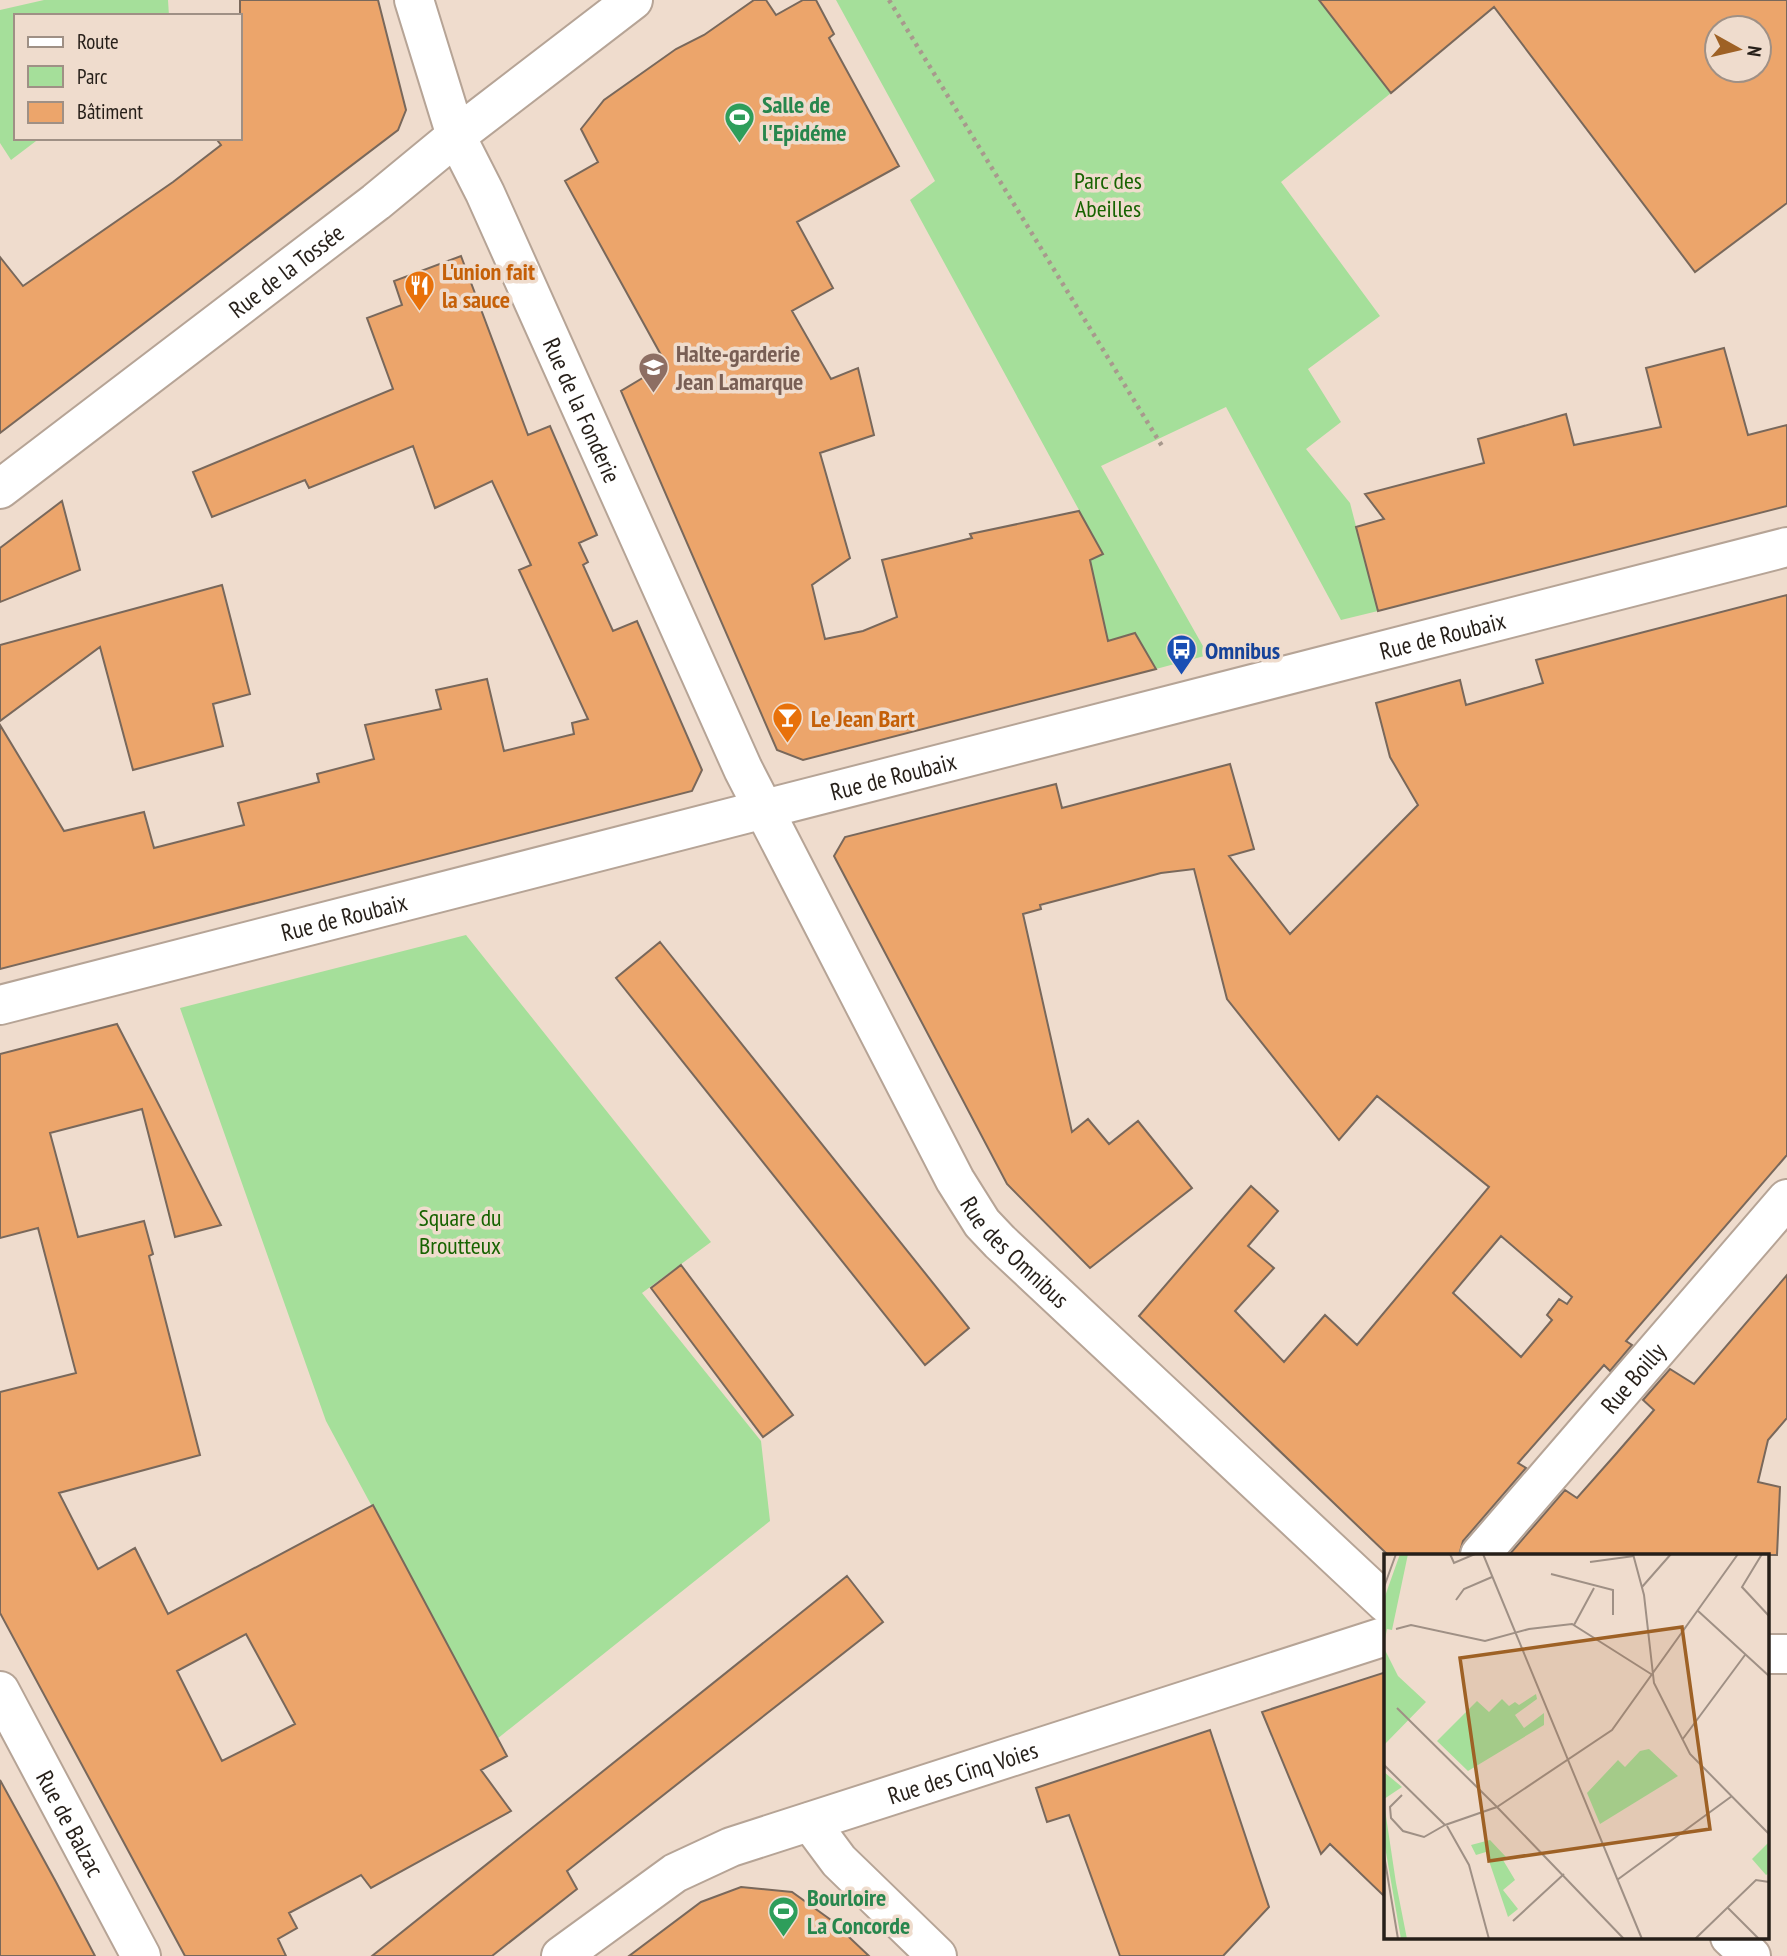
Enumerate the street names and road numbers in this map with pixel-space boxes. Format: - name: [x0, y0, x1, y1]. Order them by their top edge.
- street label: Rue de la Tossée: [222, 217, 350, 324]
- street label: Rue de la Fonderie: [536, 333, 628, 487]
- street label: Rue de Roubaix: [1376, 604, 1509, 666]
- street label: Rue de Roubaix: [827, 745, 960, 807]
- street label: Rue de Roubaix: [278, 886, 410, 948]
- street label: Rue des Omnibus: [954, 1191, 1076, 1314]
- street label: Rue Boilly: [1594, 1336, 1672, 1420]
- street label: Rue des Cinq Voies: [884, 1734, 1041, 1811]
- street label: Rue de Balzac: [30, 1765, 112, 1882]

